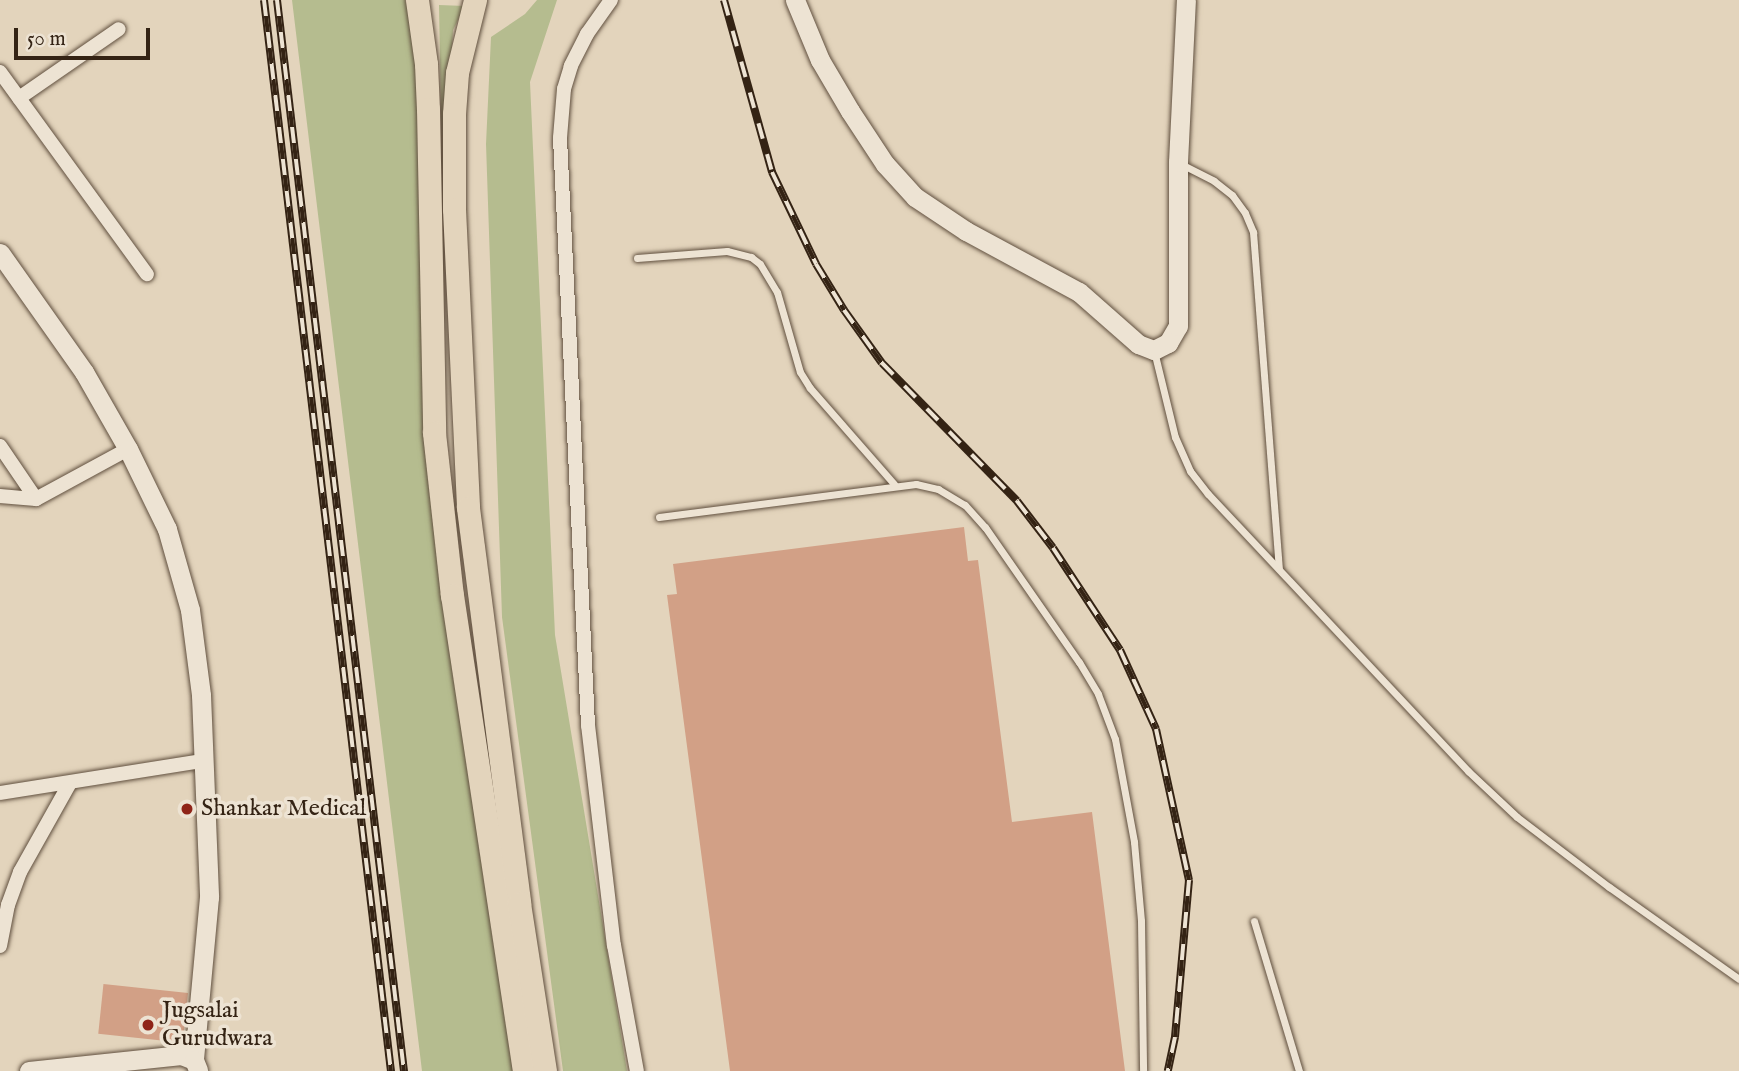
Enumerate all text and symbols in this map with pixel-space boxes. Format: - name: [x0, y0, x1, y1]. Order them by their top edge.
- scale bar: [18, 14, 154, 58]
- text: 50 m: [27, 26, 66, 53]
- place label: Shankar Medical: [201, 795, 366, 823]
- marker: Shankar Medical: [179, 801, 195, 817]
- place label: Jugsalai Gurudwara: [162, 997, 273, 1053]
- marker: Jugsalai Gurudwara: [140, 1017, 156, 1033]

